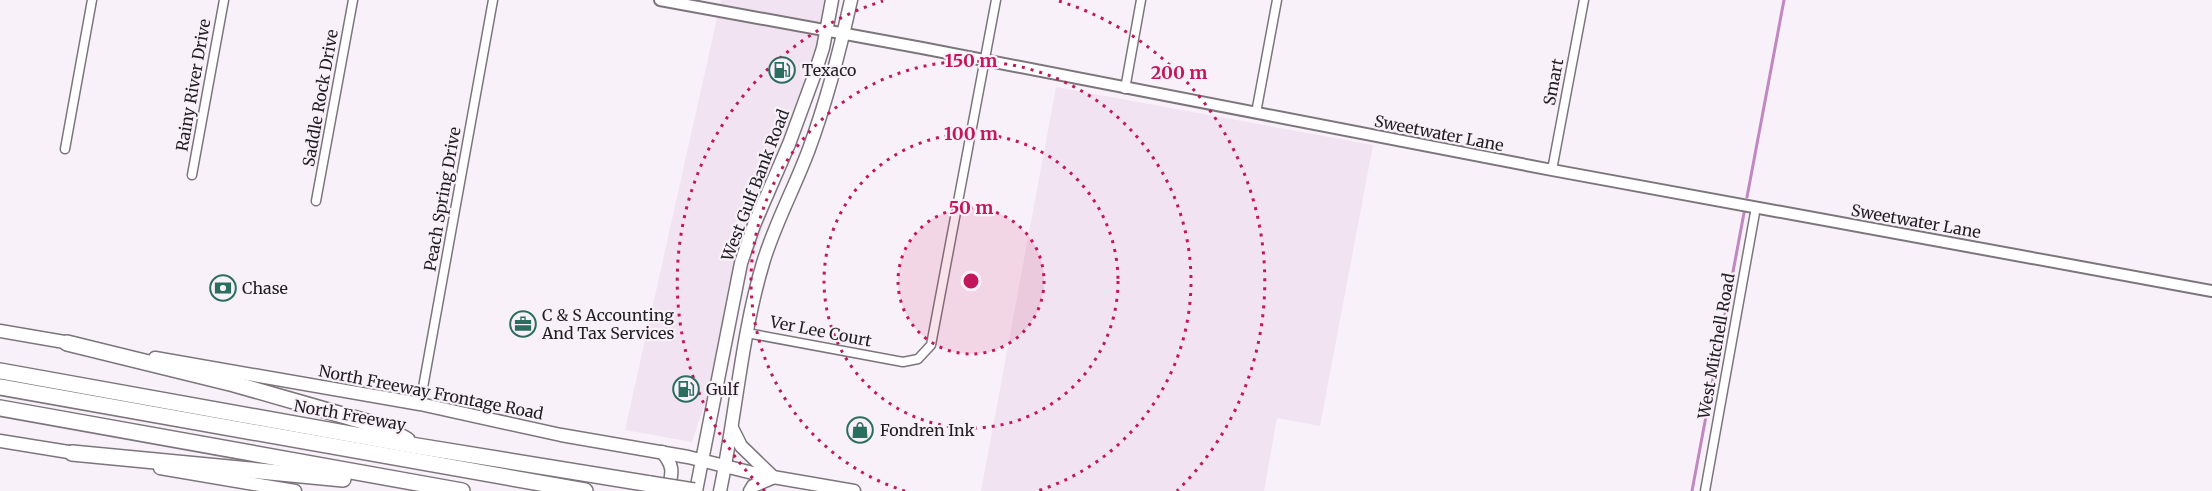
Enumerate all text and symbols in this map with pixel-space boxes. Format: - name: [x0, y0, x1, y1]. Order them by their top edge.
- street label: Rainy River Drive: [171, 17, 215, 153]
- street label: Saddle Rock Drive: [298, 28, 342, 168]
- text: 150 m: [945, 49, 997, 72]
- fuel station icon: Texaco: [767, 55, 797, 85]
- street label: Smart: [1539, 56, 1567, 107]
- place label: Texaco: [802, 60, 856, 80]
- text: 200 m: [1151, 61, 1207, 84]
- street label: West Gulf Bank Road: [716, 106, 793, 265]
- street label: Sweetwater Lane: [1373, 111, 1505, 155]
- text: 100 m: [944, 122, 998, 145]
- street label: Peach Spring Drive: [419, 125, 465, 273]
- text: 50 m: [949, 196, 993, 219]
- street label: Sweetwater Lane: [1850, 200, 1982, 242]
- centre of rings: [961, 271, 981, 291]
- street label: West Mitchell Road: [1693, 271, 1739, 421]
- bank icon: Chase: [208, 273, 238, 303]
- place label: Chase: [242, 278, 288, 298]
- place label: C & S Accounting And Tax Services: [541, 305, 674, 343]
- office icon: C & S Accounting And Tax Services: [508, 309, 538, 339]
- street label: Ver Lee Court: [768, 311, 874, 351]
- street label: North Freeway Frontage Road: [317, 361, 545, 423]
- fuel station icon: Gulf: [671, 374, 701, 404]
- place label: Gulf: [706, 379, 739, 399]
- street label: North Freeway: [292, 396, 408, 434]
- shop icon: Fondren Ink: [845, 415, 875, 445]
- place label: Fondren Ink: [880, 420, 976, 440]

